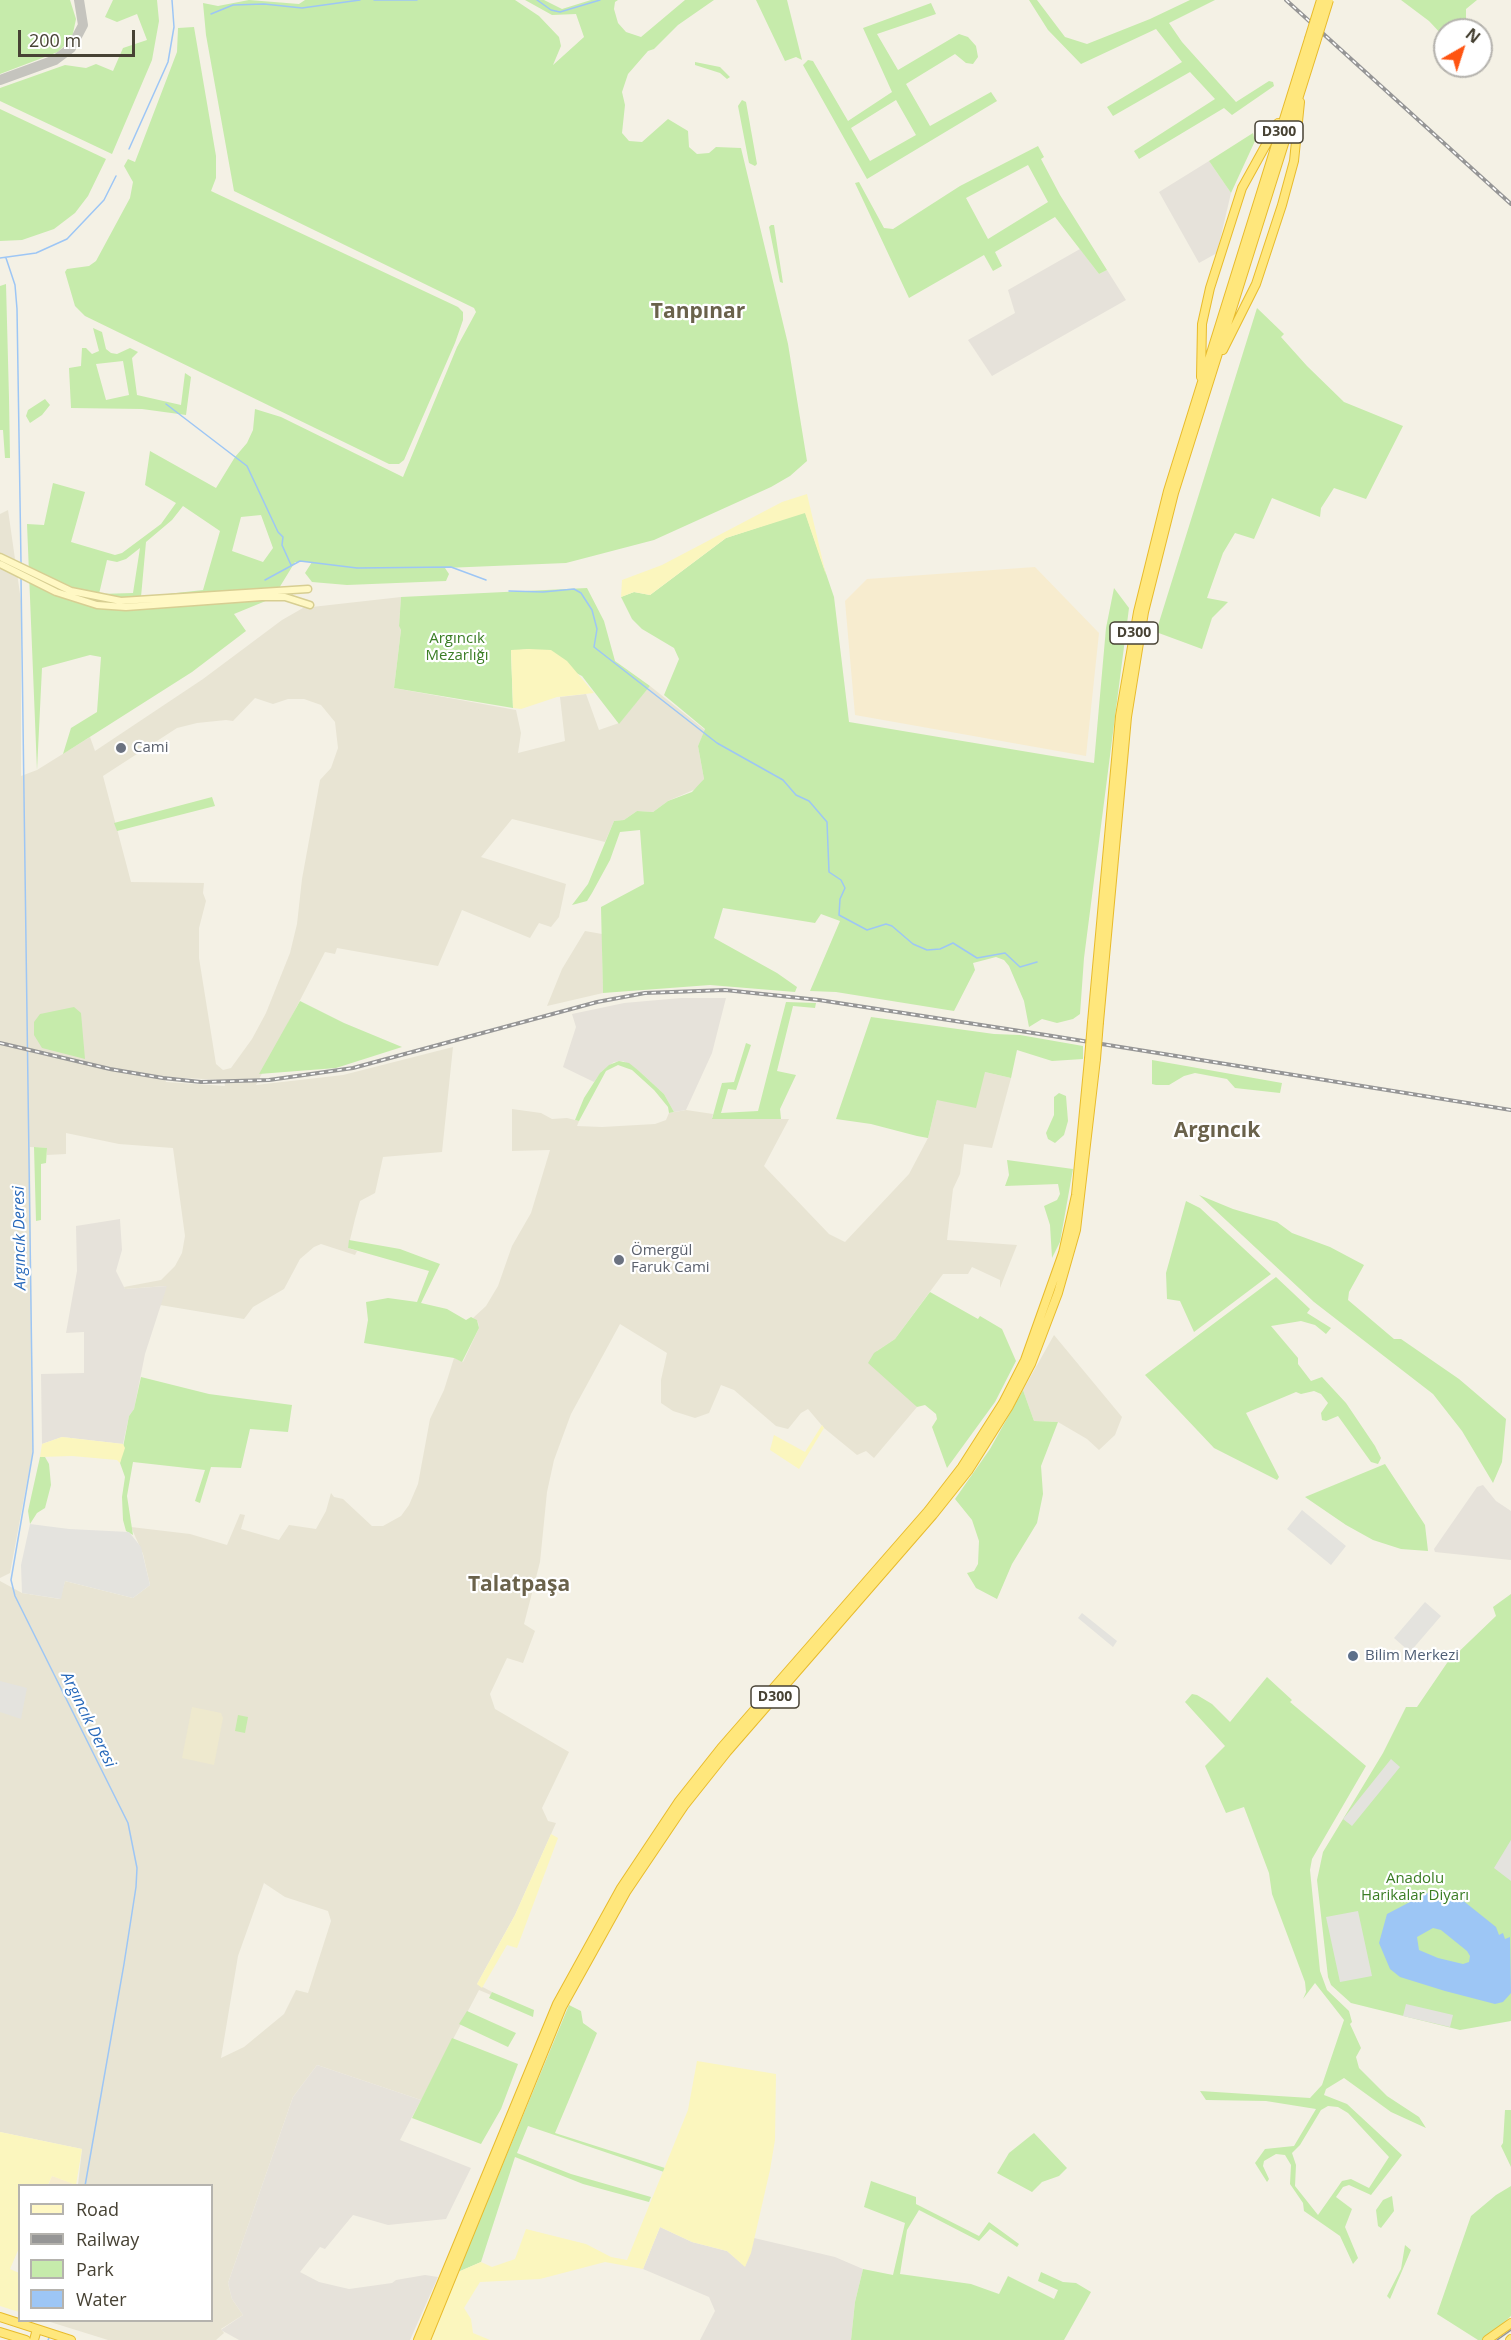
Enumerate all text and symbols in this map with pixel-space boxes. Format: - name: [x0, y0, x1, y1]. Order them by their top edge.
- scale bar: [21, 18, 138, 56]
- north arrow: [1433, 18, 1493, 78]
- text: N: [1461, 23, 1485, 48]
- text: 200 m: [29, 28, 81, 52]
- road number: D300: [1255, 121, 1303, 143]
- district label: Tanpınar: [651, 299, 745, 325]
- road number: D300: [1110, 622, 1158, 644]
- park label: Argıncık Mezarlığı: [426, 630, 488, 665]
- place label: Cami: [133, 739, 168, 757]
- marker: Cami: [114, 741, 128, 755]
- district label: Argıncık: [1174, 1118, 1260, 1144]
- water label: Argıncık Deresi: [9, 1186, 31, 1290]
- place label: Ömergül Faruk Cami: [631, 1242, 710, 1277]
- marker: Ömergül Faruk Cami: [612, 1253, 626, 1267]
- district label: Talatpaşa: [468, 1572, 570, 1598]
- place label: Bilim Merkezi: [1365, 1647, 1459, 1665]
- marker: Bilim Merkezi: [1346, 1649, 1360, 1663]
- water label: Argıncık Deresi: [57, 1669, 119, 1771]
- road number: D300: [751, 1686, 799, 1708]
- park label: Anadolu Harikalar Diyarı: [1361, 1870, 1469, 1905]
- legend: [18, 2184, 213, 2322]
- text: Road: [76, 2197, 119, 2221]
- text: Railway: [76, 2227, 139, 2251]
- text: Park: [76, 2257, 114, 2281]
- text: Water: [76, 2287, 127, 2311]

